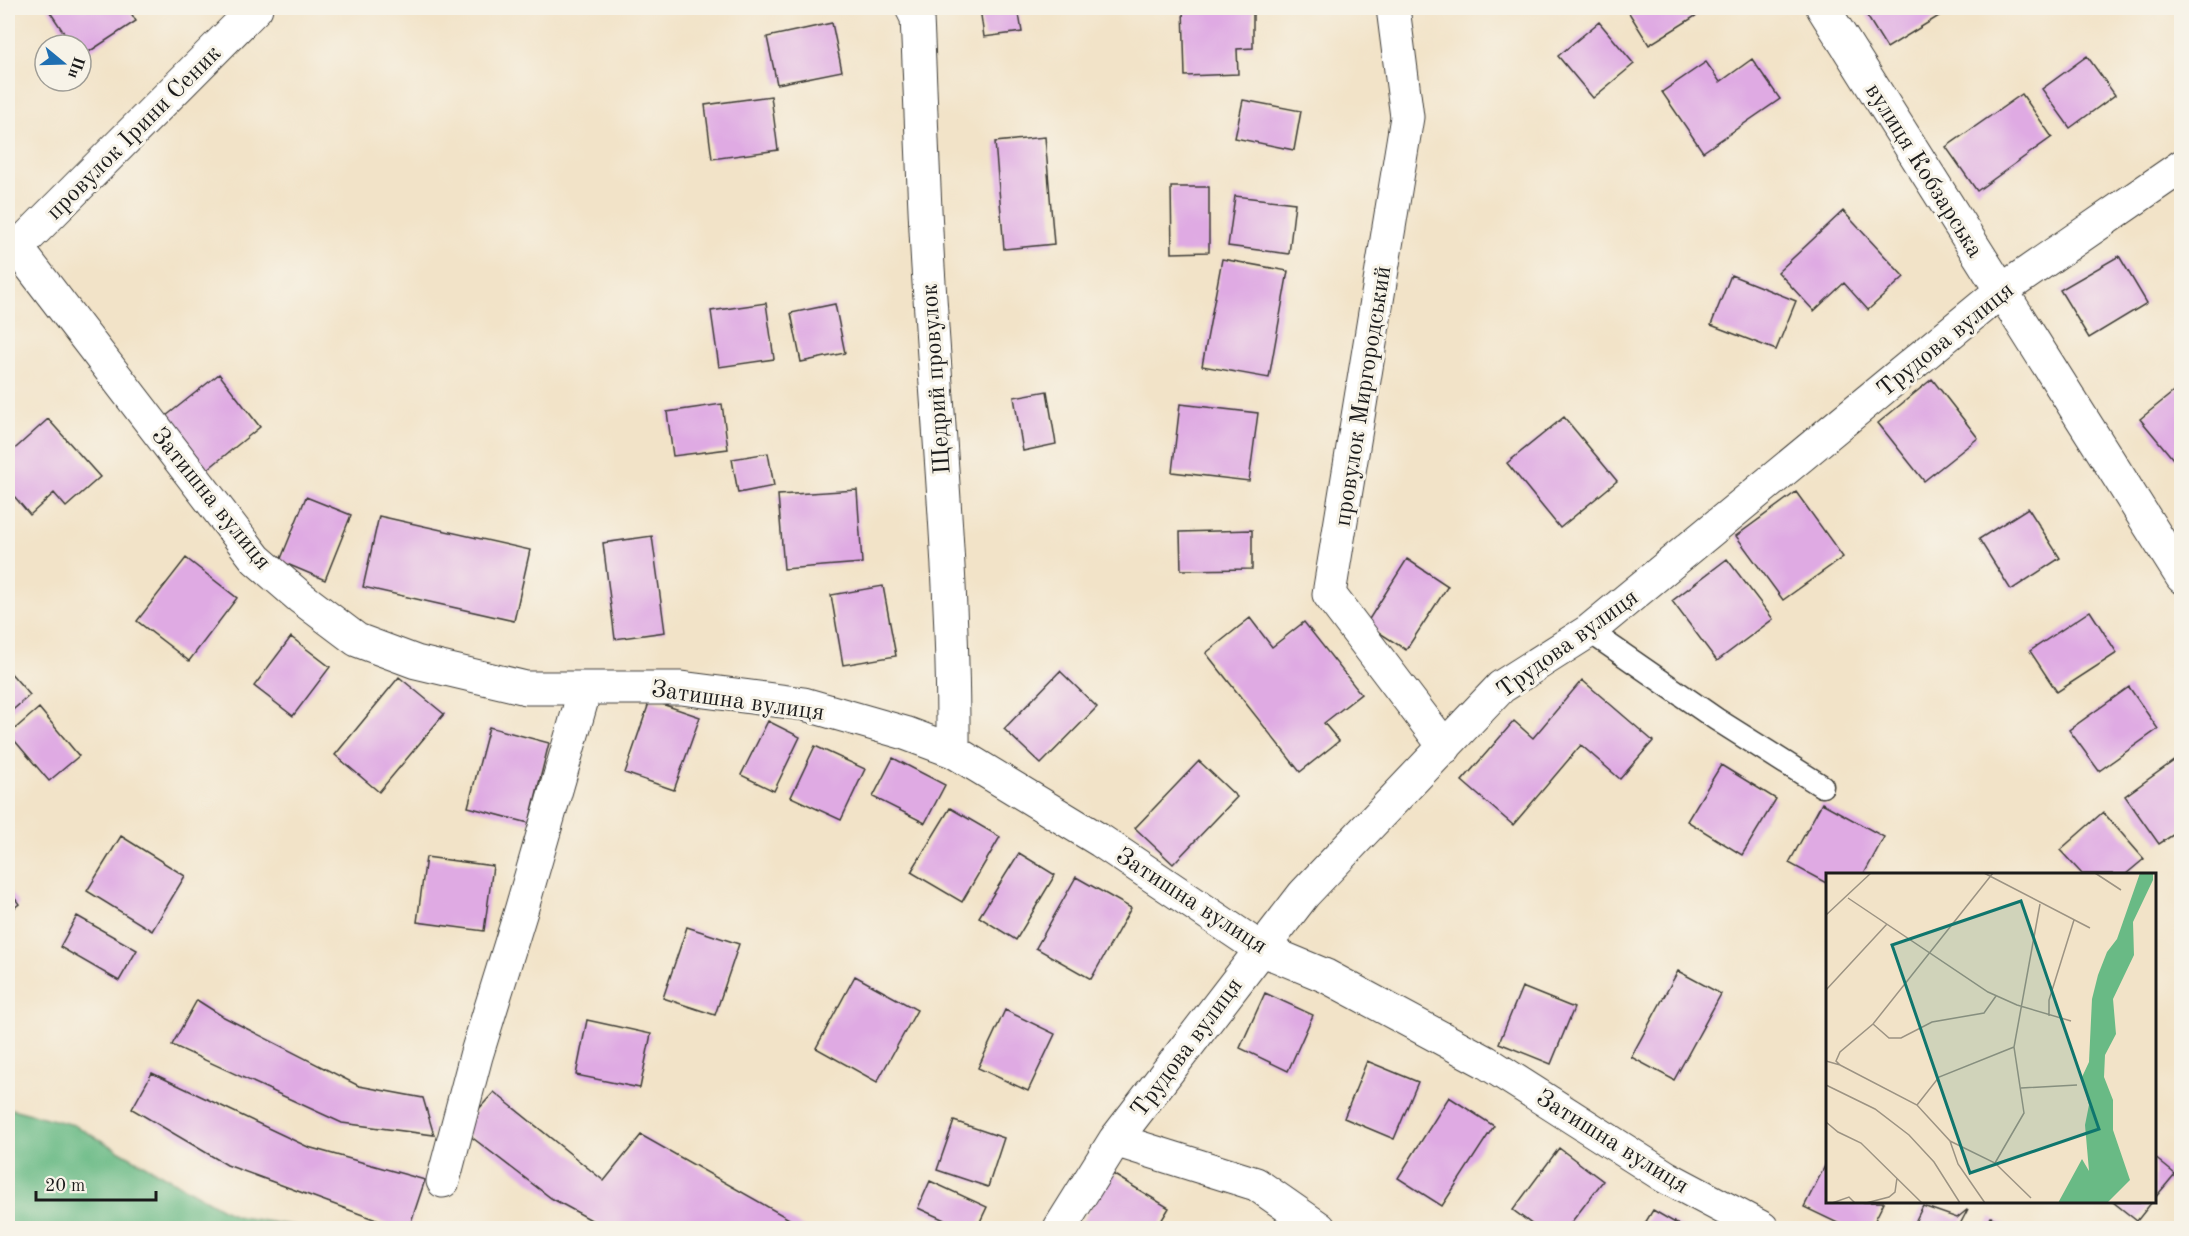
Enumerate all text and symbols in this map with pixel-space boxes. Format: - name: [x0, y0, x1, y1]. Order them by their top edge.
- north arrow: [33, 33, 93, 93]
- street label: провулок Ірини Сеник: [43, 42, 226, 225]
- text: Пн: [64, 54, 86, 80]
- street label: вулиця Кобзарська: [1860, 80, 1987, 263]
- street label: провулок Миргородський: [1332, 264, 1396, 528]
- street label: Трудова вулиця: [1873, 278, 2019, 403]
- street label: Щедрий провулок: [918, 283, 956, 475]
- street label: Затишна вулиця: [146, 424, 275, 575]
- street label: Трудова вулиця: [1493, 586, 1643, 704]
- street label: Затишна вулиця: [650, 678, 826, 726]
- street label: Затишна вулиця: [1111, 844, 1271, 959]
- inset map: [1826, 873, 2156, 1203]
- street label: Трудова вулиця: [1127, 974, 1248, 1122]
- street label: Затишна вулиця: [1532, 1086, 1692, 1199]
- scale bar: [36, 1164, 156, 1202]
- text: 20 m: [45, 1177, 85, 1195]

